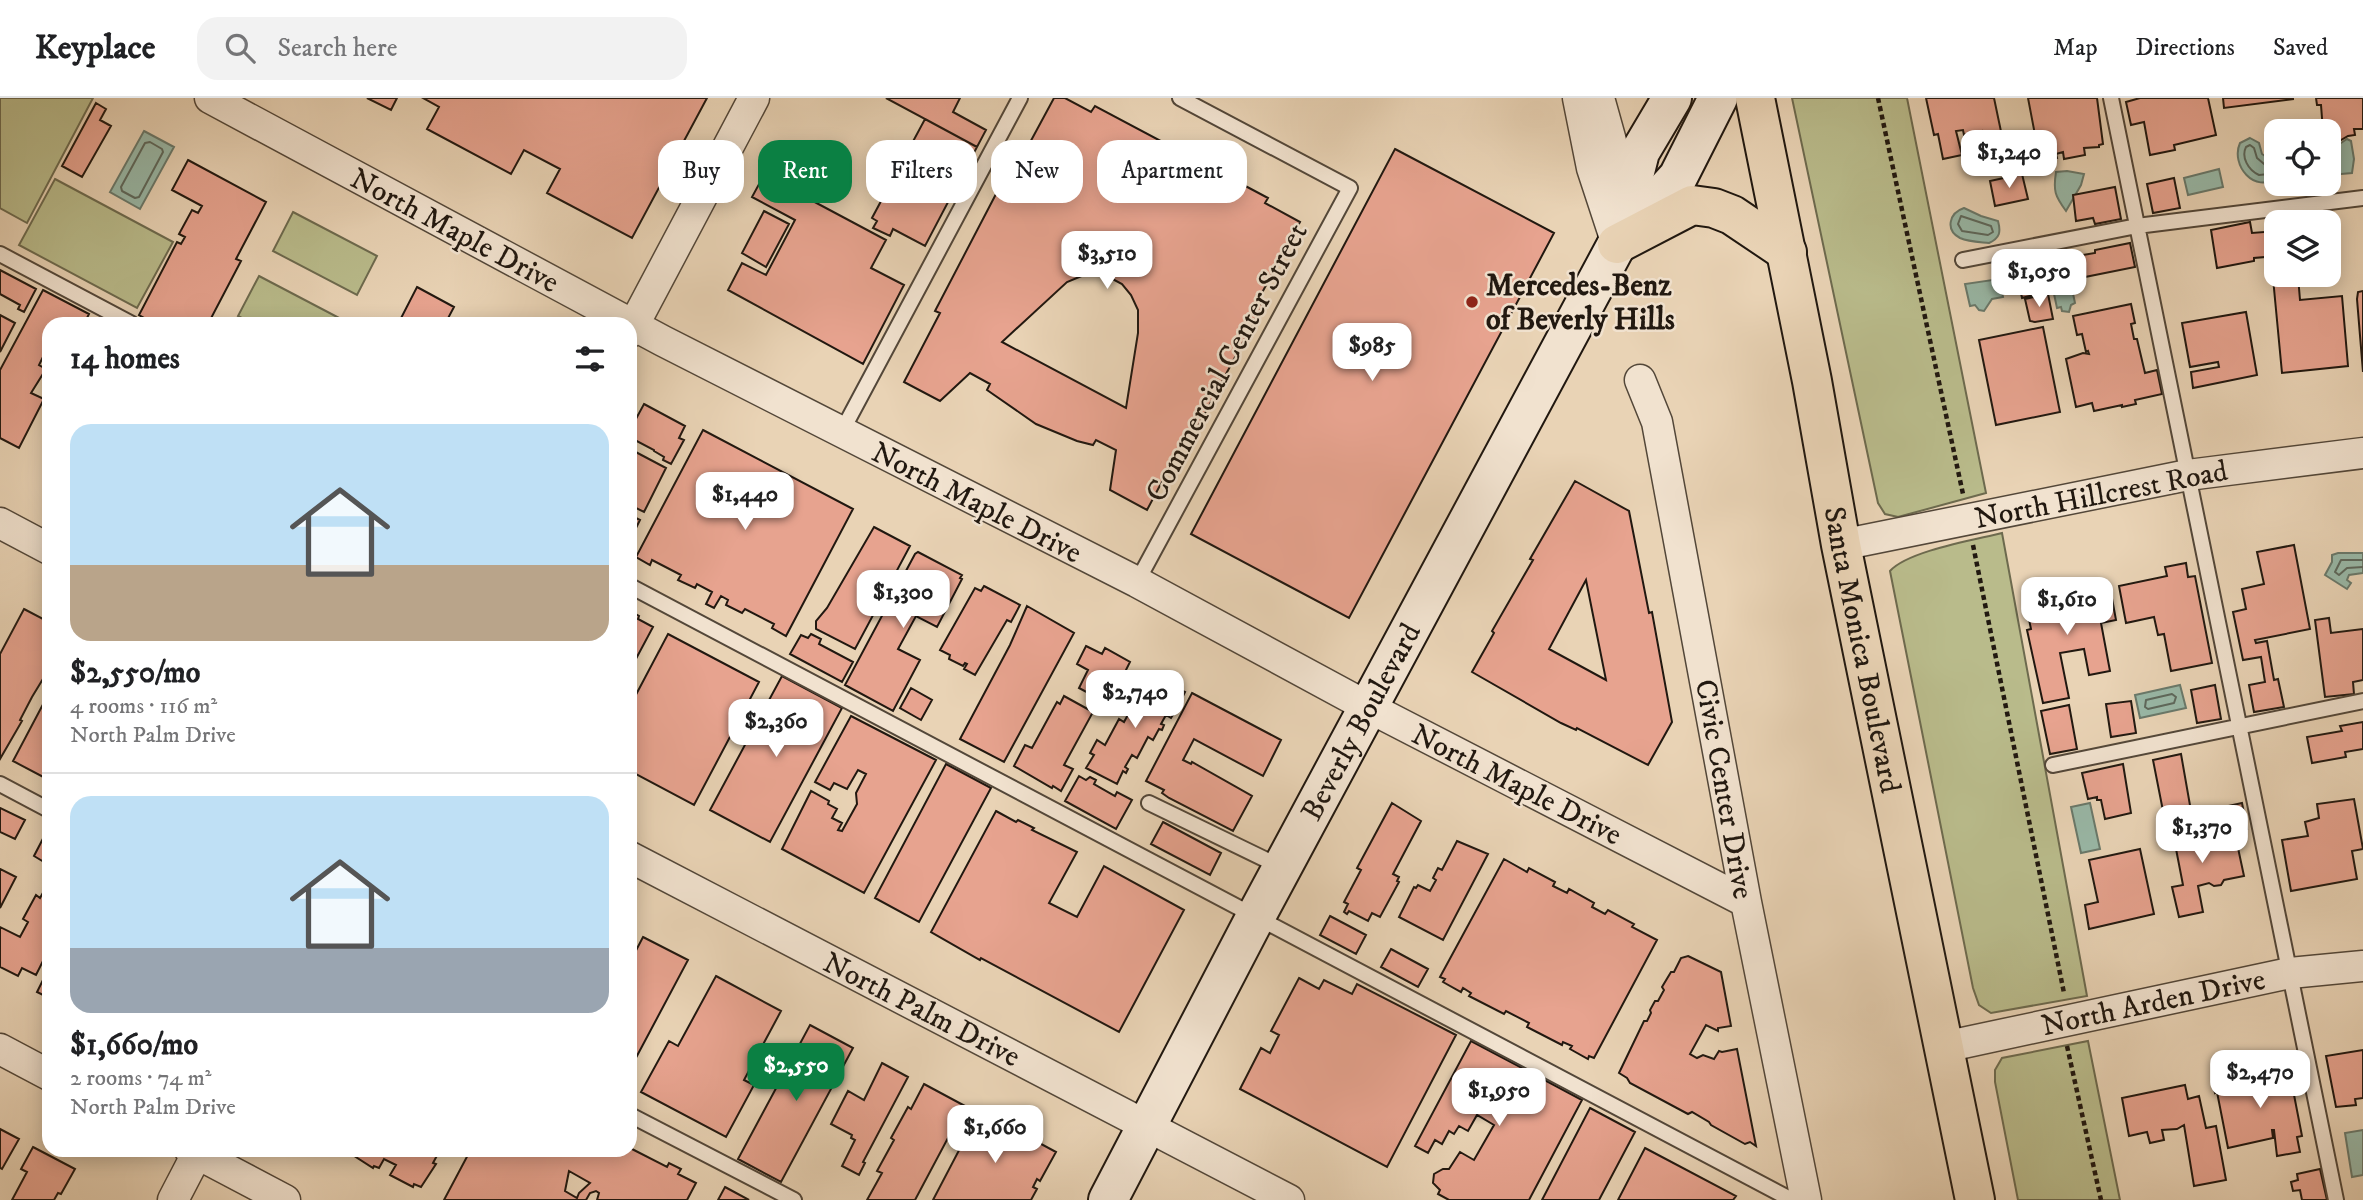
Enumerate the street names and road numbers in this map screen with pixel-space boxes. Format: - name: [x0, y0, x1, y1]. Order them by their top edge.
- street label: North Maple Drive: [344, 161, 565, 302]
- street label: Commercial Center Street: [1138, 217, 1317, 508]
- street label: North Maple Drive: [865, 434, 1088, 572]
- street label: North Hillcrest Road: [1972, 453, 2231, 538]
- street label: Santa Monica Boulevard: [1815, 504, 1908, 796]
- street label: Beverly Boulevard: [1294, 617, 1430, 827]
- street label: Civic Center Drive: [1686, 677, 1761, 902]
- street label: North Maple Drive: [1405, 716, 1628, 854]
- street label: North Palm Drive: [817, 945, 1026, 1076]
- street label: North Arden Drive: [2038, 962, 2269, 1045]

